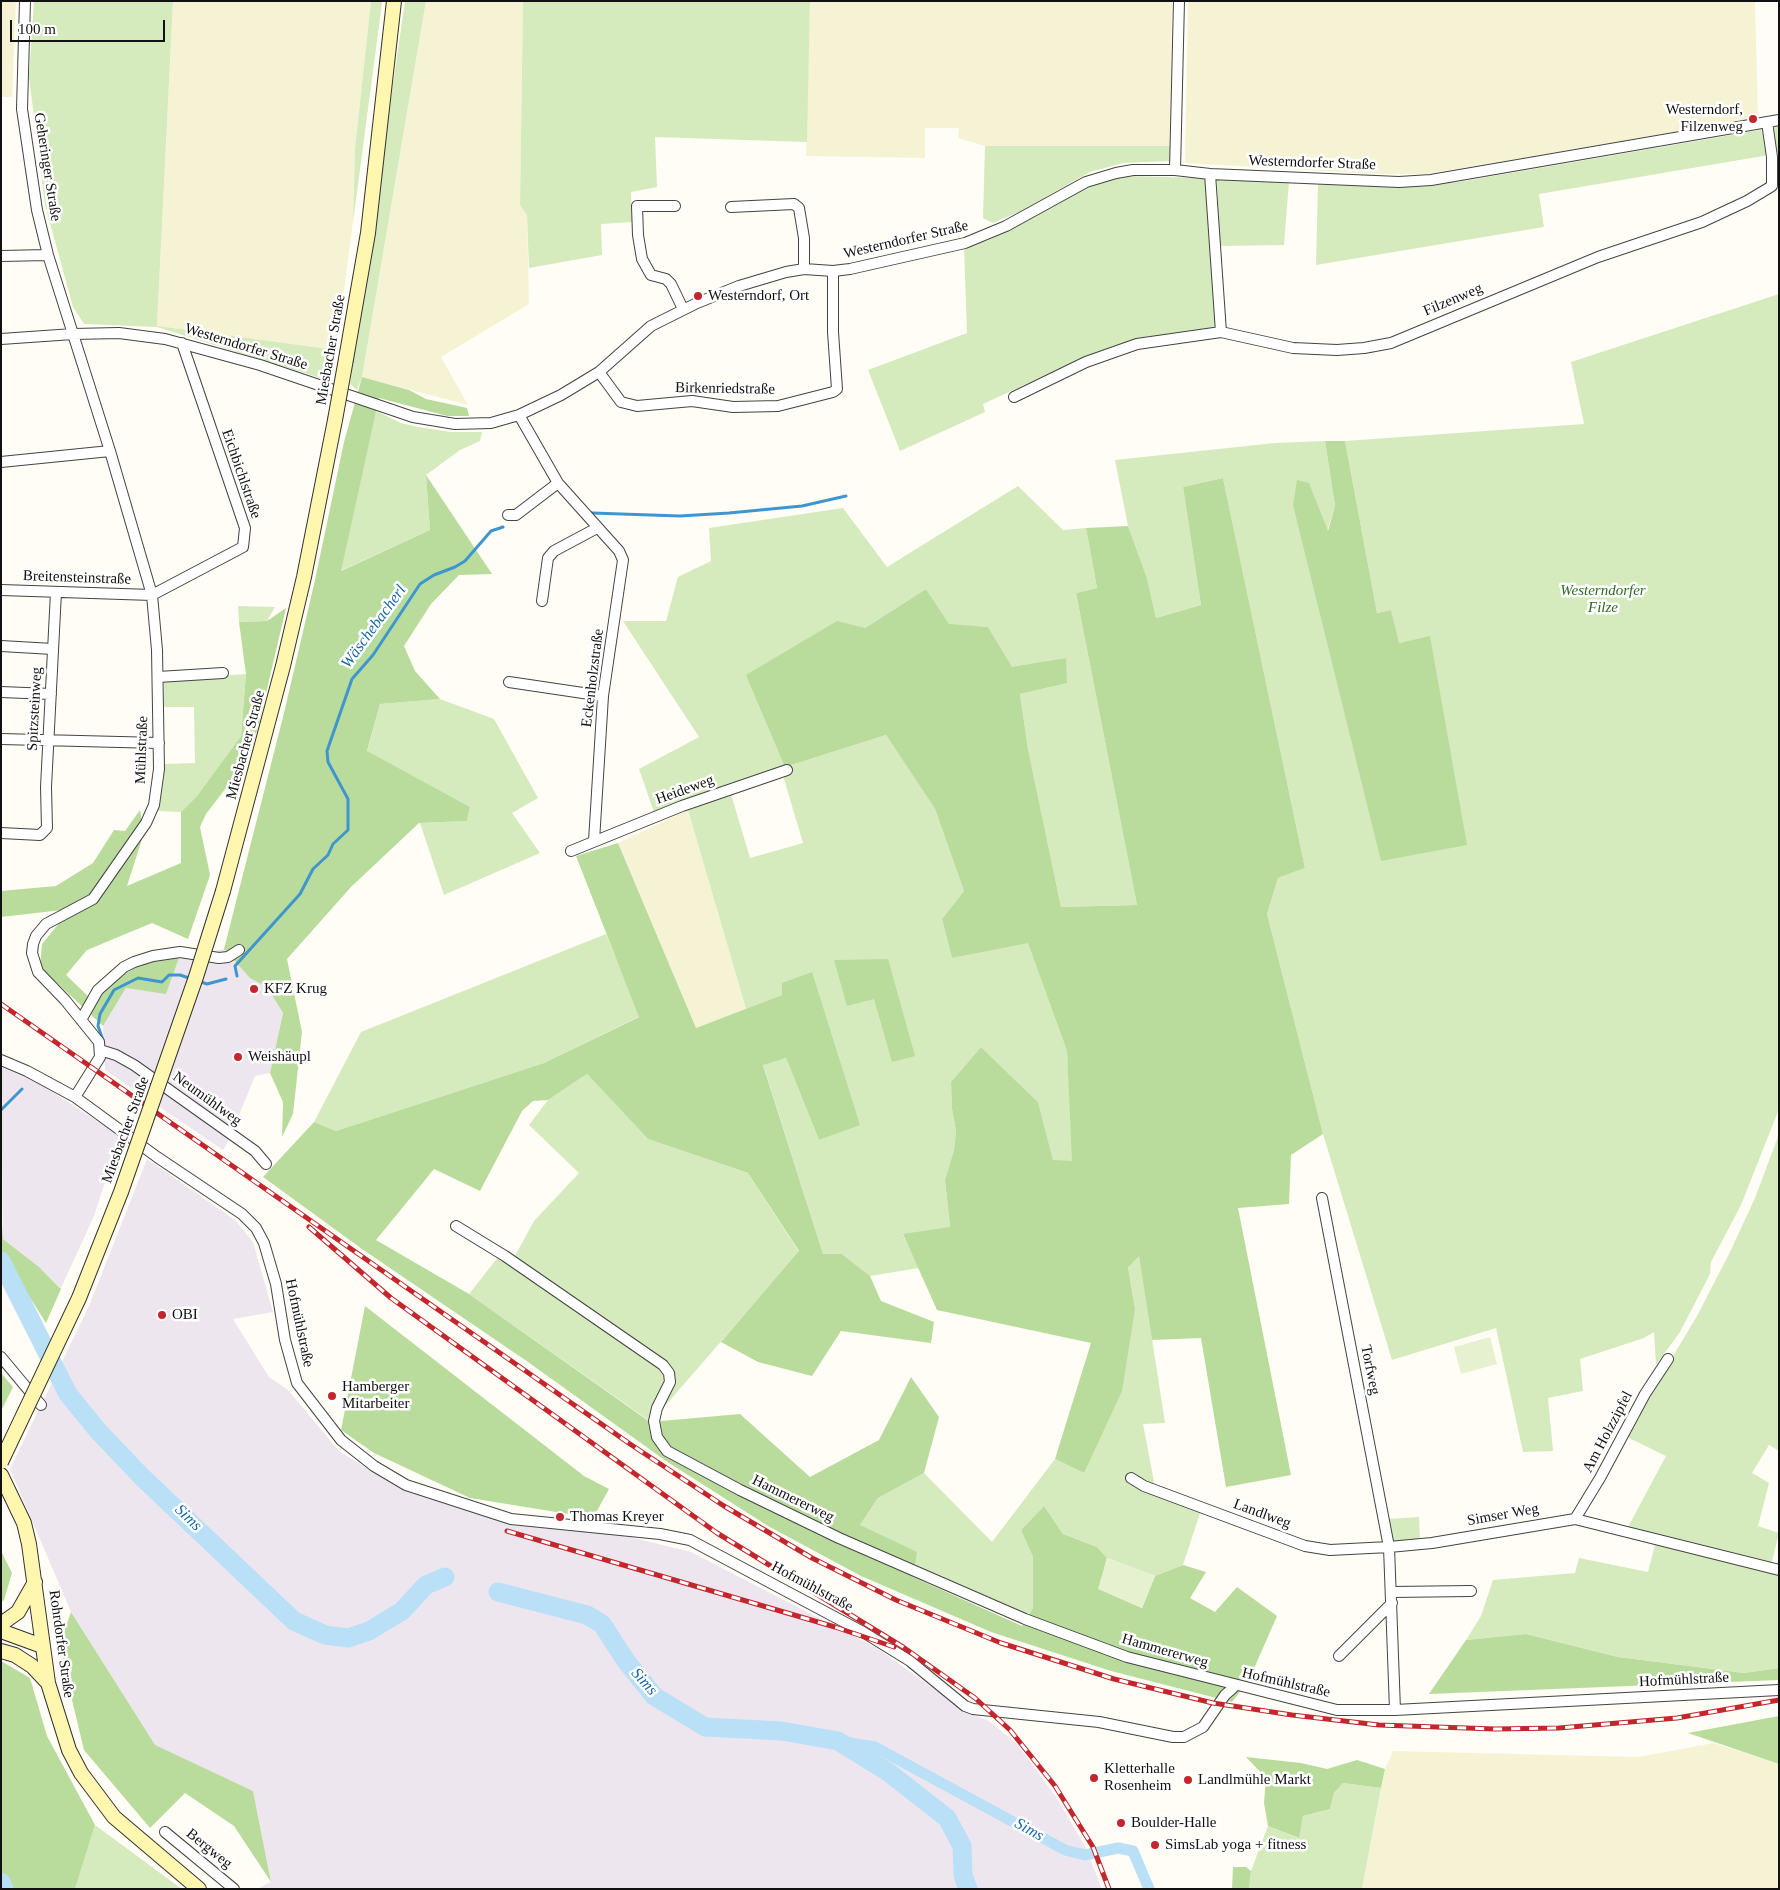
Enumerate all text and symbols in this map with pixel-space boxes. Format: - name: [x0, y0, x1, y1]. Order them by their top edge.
- scale bar: [12, 10, 168, 42]
- text: 100 m: [18, 21, 56, 37]
- place label: Westerndorf, Filzenweg: [1665, 101, 1743, 136]
- street label: Geheringer Straße: [30, 111, 64, 223]
- marker: Westerndorf, Filzenweg: [1747, 113, 1759, 125]
- street label: Westerndorfer Straße: [1248, 152, 1376, 174]
- street label: Westerndorfer Straße: [842, 217, 970, 263]
- street label: Filzenweg: [1421, 280, 1485, 320]
- place label: Westerndorf, Ort: [708, 287, 809, 305]
- marker: Westerndorf, Ort: [692, 290, 704, 302]
- street label: Miesbacher Straße: [312, 293, 350, 407]
- street label: Westerndorfer Straße: [182, 320, 310, 374]
- street label: Birkenriedstraße: [675, 379, 775, 399]
- street label: Eichbichlstraße: [217, 427, 265, 521]
- street label: Breitensteinstraße: [23, 567, 131, 589]
- water label: Wäschebacherl: [337, 581, 411, 673]
- park label: Westerndorfer Filze: [1560, 582, 1646, 617]
- street label: Eckenholzstraße: [578, 628, 608, 728]
- street label: Spitzsteinweg: [24, 667, 46, 751]
- street label: Miesbacher Straße: [223, 689, 269, 801]
- street label: Mühlstraße: [132, 716, 152, 784]
- street label: Heideweg: [653, 771, 717, 809]
- place label: KFZ Krug: [264, 980, 327, 998]
- marker: KFZ Krug: [248, 983, 260, 995]
- place label: Weishäupl: [248, 1048, 311, 1066]
- marker: Weishäupl: [232, 1051, 244, 1063]
- street label: Neumühlweg: [169, 1068, 245, 1130]
- street label: Miesbacher Straße: [98, 1074, 154, 1186]
- street label: Hofmühlstraße: [281, 1277, 317, 1369]
- place label: OBI: [172, 1306, 198, 1324]
- marker: OBI: [156, 1309, 168, 1321]
- street label: Torfweg: [1356, 1343, 1384, 1397]
- place label: Hamberger Mitarbeiter: [342, 1378, 409, 1413]
- street label: Am Holzzipfel: [1579, 1388, 1637, 1476]
- marker: Hamberger Mitarbeiter: [326, 1390, 338, 1402]
- street label: Hammererweg: [749, 1471, 837, 1527]
- street label: Landlweg: [1231, 1495, 1293, 1533]
- street label: Simser Weg: [1466, 1500, 1540, 1530]
- water label: Sims: [170, 1501, 206, 1535]
- place label: Thomas Kreyer: [570, 1508, 664, 1526]
- marker: Thomas Kreyer: [554, 1511, 566, 1523]
- street label: Hofmühlstraße: [768, 1558, 856, 1616]
- street label: Rohrdorfer Straße: [45, 1589, 77, 1699]
- street label: Hammererweg: [1120, 1630, 1210, 1672]
- water label: Sims: [627, 1664, 661, 1700]
- street label: Hofmühlstraße: [1240, 1664, 1332, 1702]
- street label: Hofmühlstraße: [1639, 1669, 1729, 1691]
- place label: Kletterhalle Rosenheim: [1104, 1760, 1175, 1795]
- place label: Landlmühle Markt: [1198, 1771, 1311, 1789]
- marker: Kletterhalle Rosenheim: [1088, 1772, 1100, 1784]
- marker: Landlmühle Markt: [1182, 1774, 1194, 1786]
- water label: Sims: [1011, 1814, 1047, 1846]
- place label: Boulder-Halle: [1131, 1814, 1217, 1832]
- marker: Boulder-Halle: [1115, 1817, 1127, 1829]
- street label: Bergweg: [182, 1825, 236, 1873]
- place label: SimsLab yoga + fitness: [1165, 1836, 1306, 1854]
- marker: SimsLab yoga + fitness: [1149, 1839, 1161, 1851]

